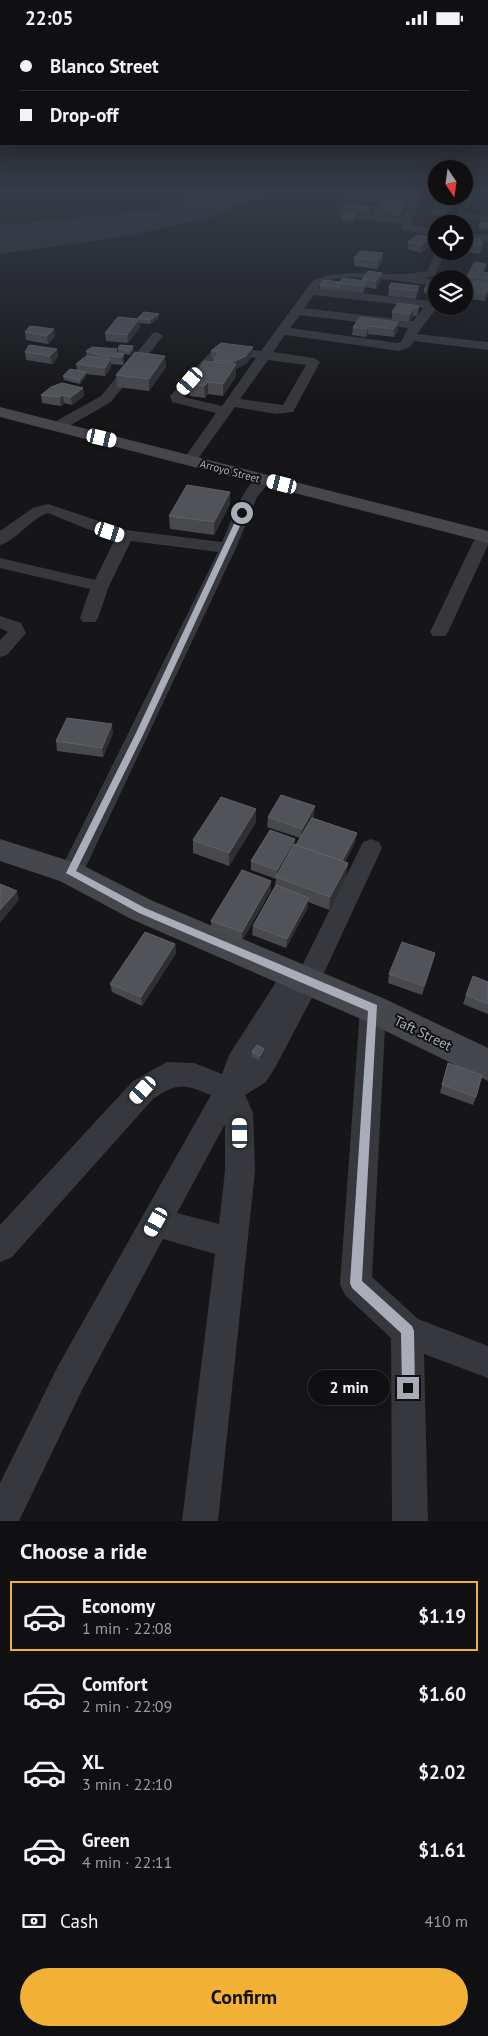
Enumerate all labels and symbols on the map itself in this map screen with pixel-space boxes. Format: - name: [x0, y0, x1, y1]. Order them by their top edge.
- north arrow: [428, 160, 472, 205]
- car: [174, 365, 205, 397]
- car: [85, 427, 118, 449]
- street label: Arroyo Street: [198, 456, 262, 486]
- car: [265, 473, 298, 495]
- route start: [231, 502, 253, 524]
- car: [93, 520, 126, 544]
- street label: Taft Street: [391, 1011, 455, 1055]
- car: [127, 1074, 158, 1106]
- car: [232, 1118, 247, 1148]
- car: [142, 1205, 169, 1239]
- callout: 2 min: [308, 1371, 390, 1405]
- route end: [397, 1377, 419, 1399]

